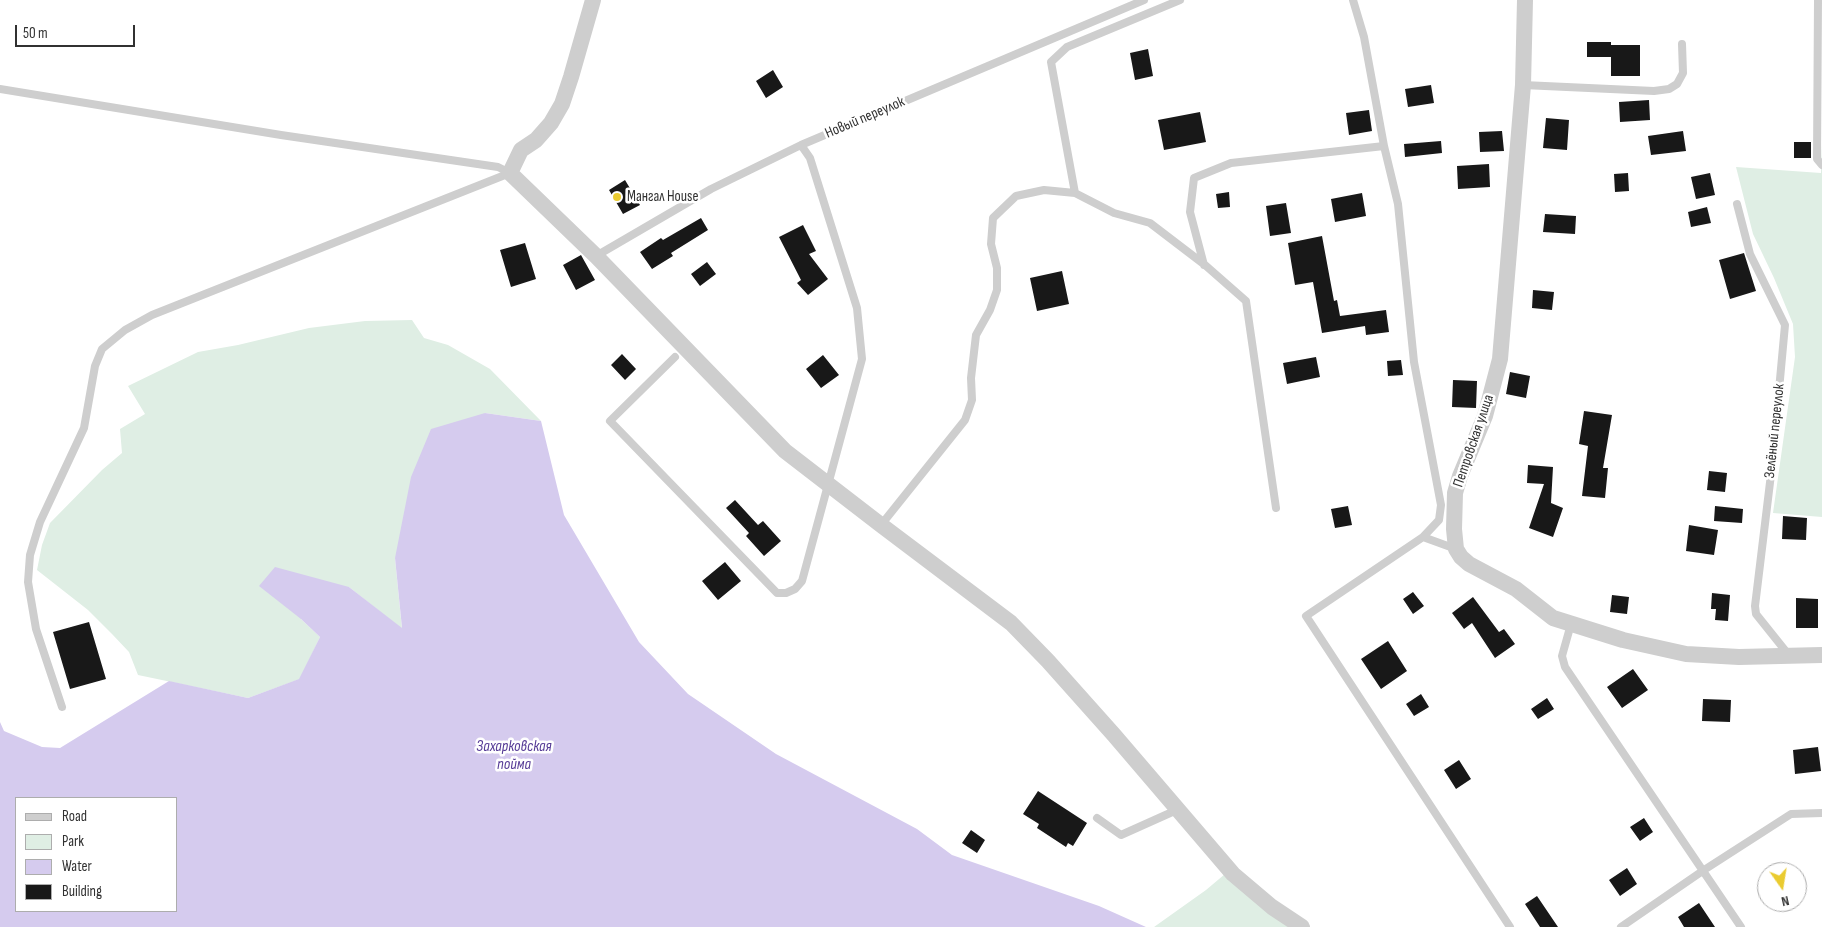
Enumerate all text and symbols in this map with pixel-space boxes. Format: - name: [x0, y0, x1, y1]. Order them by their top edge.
- scale bar: [18, 15, 138, 47]
- text: 50 m: [23, 24, 48, 43]
- street label: Новый переулок: [822, 93, 908, 143]
- place label: Мангал House: [627, 188, 698, 206]
- marker: Мангал House: [611, 191, 623, 203]
- street label: Зелёный переулок: [1761, 383, 1789, 479]
- street label: Петровская улица: [1450, 392, 1498, 490]
- water label: Захарковская пойма: [476, 737, 552, 775]
- legend: [15, 797, 178, 912]
- text: Road: [62, 807, 87, 826]
- text: Park: [62, 832, 84, 851]
- text: Water: [62, 857, 92, 876]
- north arrow: [1757, 862, 1807, 912]
- text: Building: [62, 882, 102, 901]
- text: N: [1780, 892, 1791, 910]

